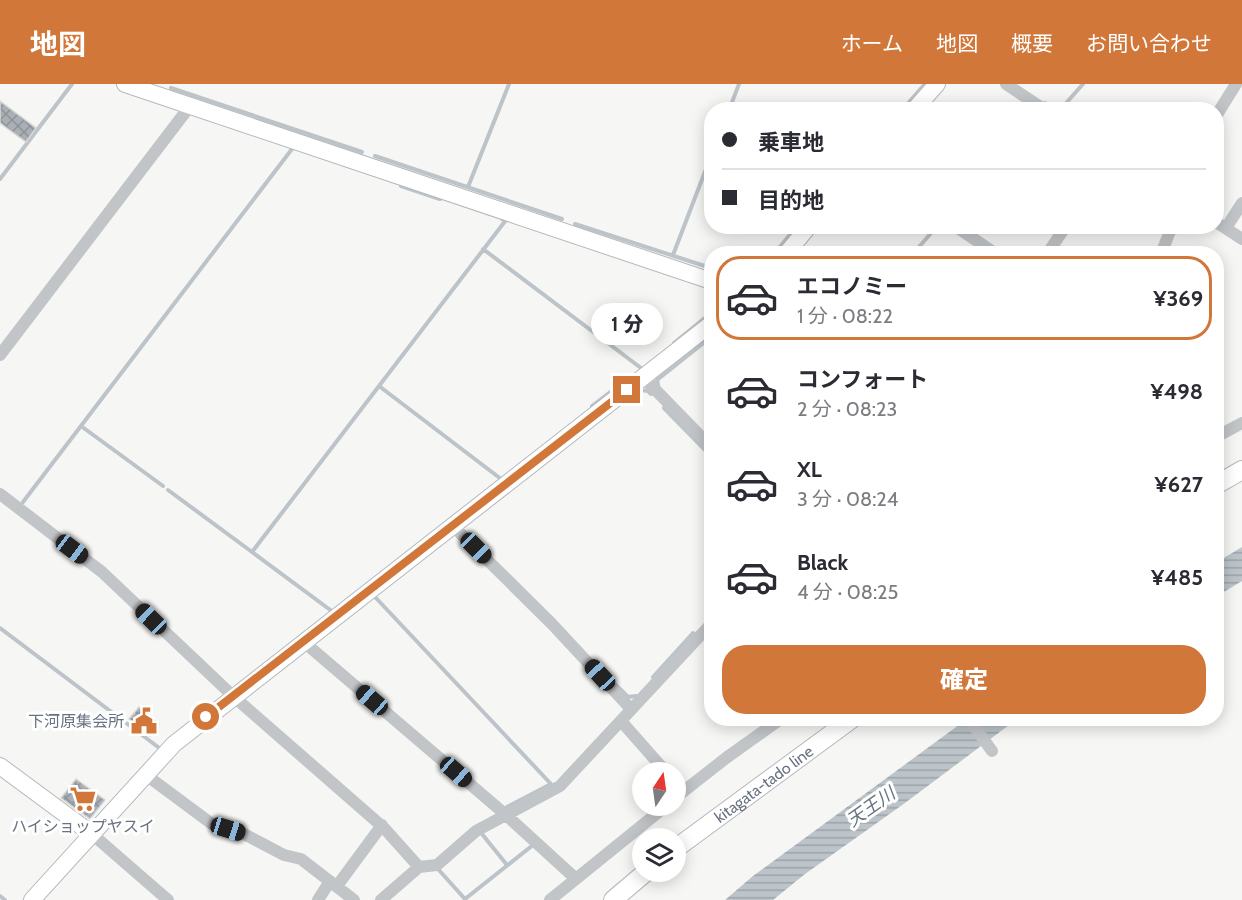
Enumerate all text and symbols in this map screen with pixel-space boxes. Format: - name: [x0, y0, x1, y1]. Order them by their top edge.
- text: 地図: [30, 27, 86, 61]
- text: ホーム: [841, 31, 903, 56]
- text: 地図: [936, 31, 978, 56]
- text: 概要: [1011, 31, 1053, 56]
- text: お問い合わせ: [1086, 31, 1212, 56]
- text: 乗車地: [758, 129, 824, 156]
- text: 目的地: [758, 187, 824, 214]
- icon: car: [725, 271, 779, 325]
- text: エコノミー: [797, 273, 907, 300]
- text: ¥369: [1153, 285, 1203, 312]
- callout: 1 分: [591, 303, 663, 345]
- text: 1 分 · 08:22: [797, 304, 893, 328]
- text: 1 分: [611, 312, 643, 336]
- icon: car: [725, 364, 779, 418]
- text: コンフォート: [797, 366, 928, 393]
- route end: [613, 376, 640, 403]
- text: ¥498: [1150, 378, 1203, 405]
- text: 2 分 · 08:23: [797, 397, 897, 421]
- text: XL: [797, 456, 822, 483]
- icon: car: [725, 457, 779, 511]
- text: ¥627: [1154, 471, 1203, 498]
- text: 3 分 · 08:24: [797, 487, 898, 511]
- car: [457, 529, 495, 567]
- car: [52, 531, 92, 567]
- text: Black: [797, 549, 848, 576]
- icon: car: [725, 550, 779, 604]
- text: ¥485: [1151, 564, 1203, 591]
- text: 4 分 · 08:25: [797, 580, 898, 604]
- car: [132, 600, 170, 638]
- button: 確定: [722, 645, 1206, 714]
- car: [581, 656, 619, 694]
- car: [353, 681, 391, 719]
- route start: [192, 703, 219, 730]
- public building icon: 下河原集会所: [129, 706, 159, 736]
- place label: 下河原集会所: [28, 712, 124, 731]
- street label: kitagata-tado line: [711, 742, 817, 827]
- car: [437, 753, 475, 791]
- north arrow: [632, 762, 686, 816]
- map controls: [632, 762, 686, 882]
- water label: 天王川: [843, 781, 901, 831]
- supermarket icon: ハイショップヤスイ: [68, 784, 98, 814]
- car: [208, 815, 248, 843]
- place label: ハイショップヤスイ: [11, 817, 155, 836]
- button: layers: [632, 828, 686, 882]

